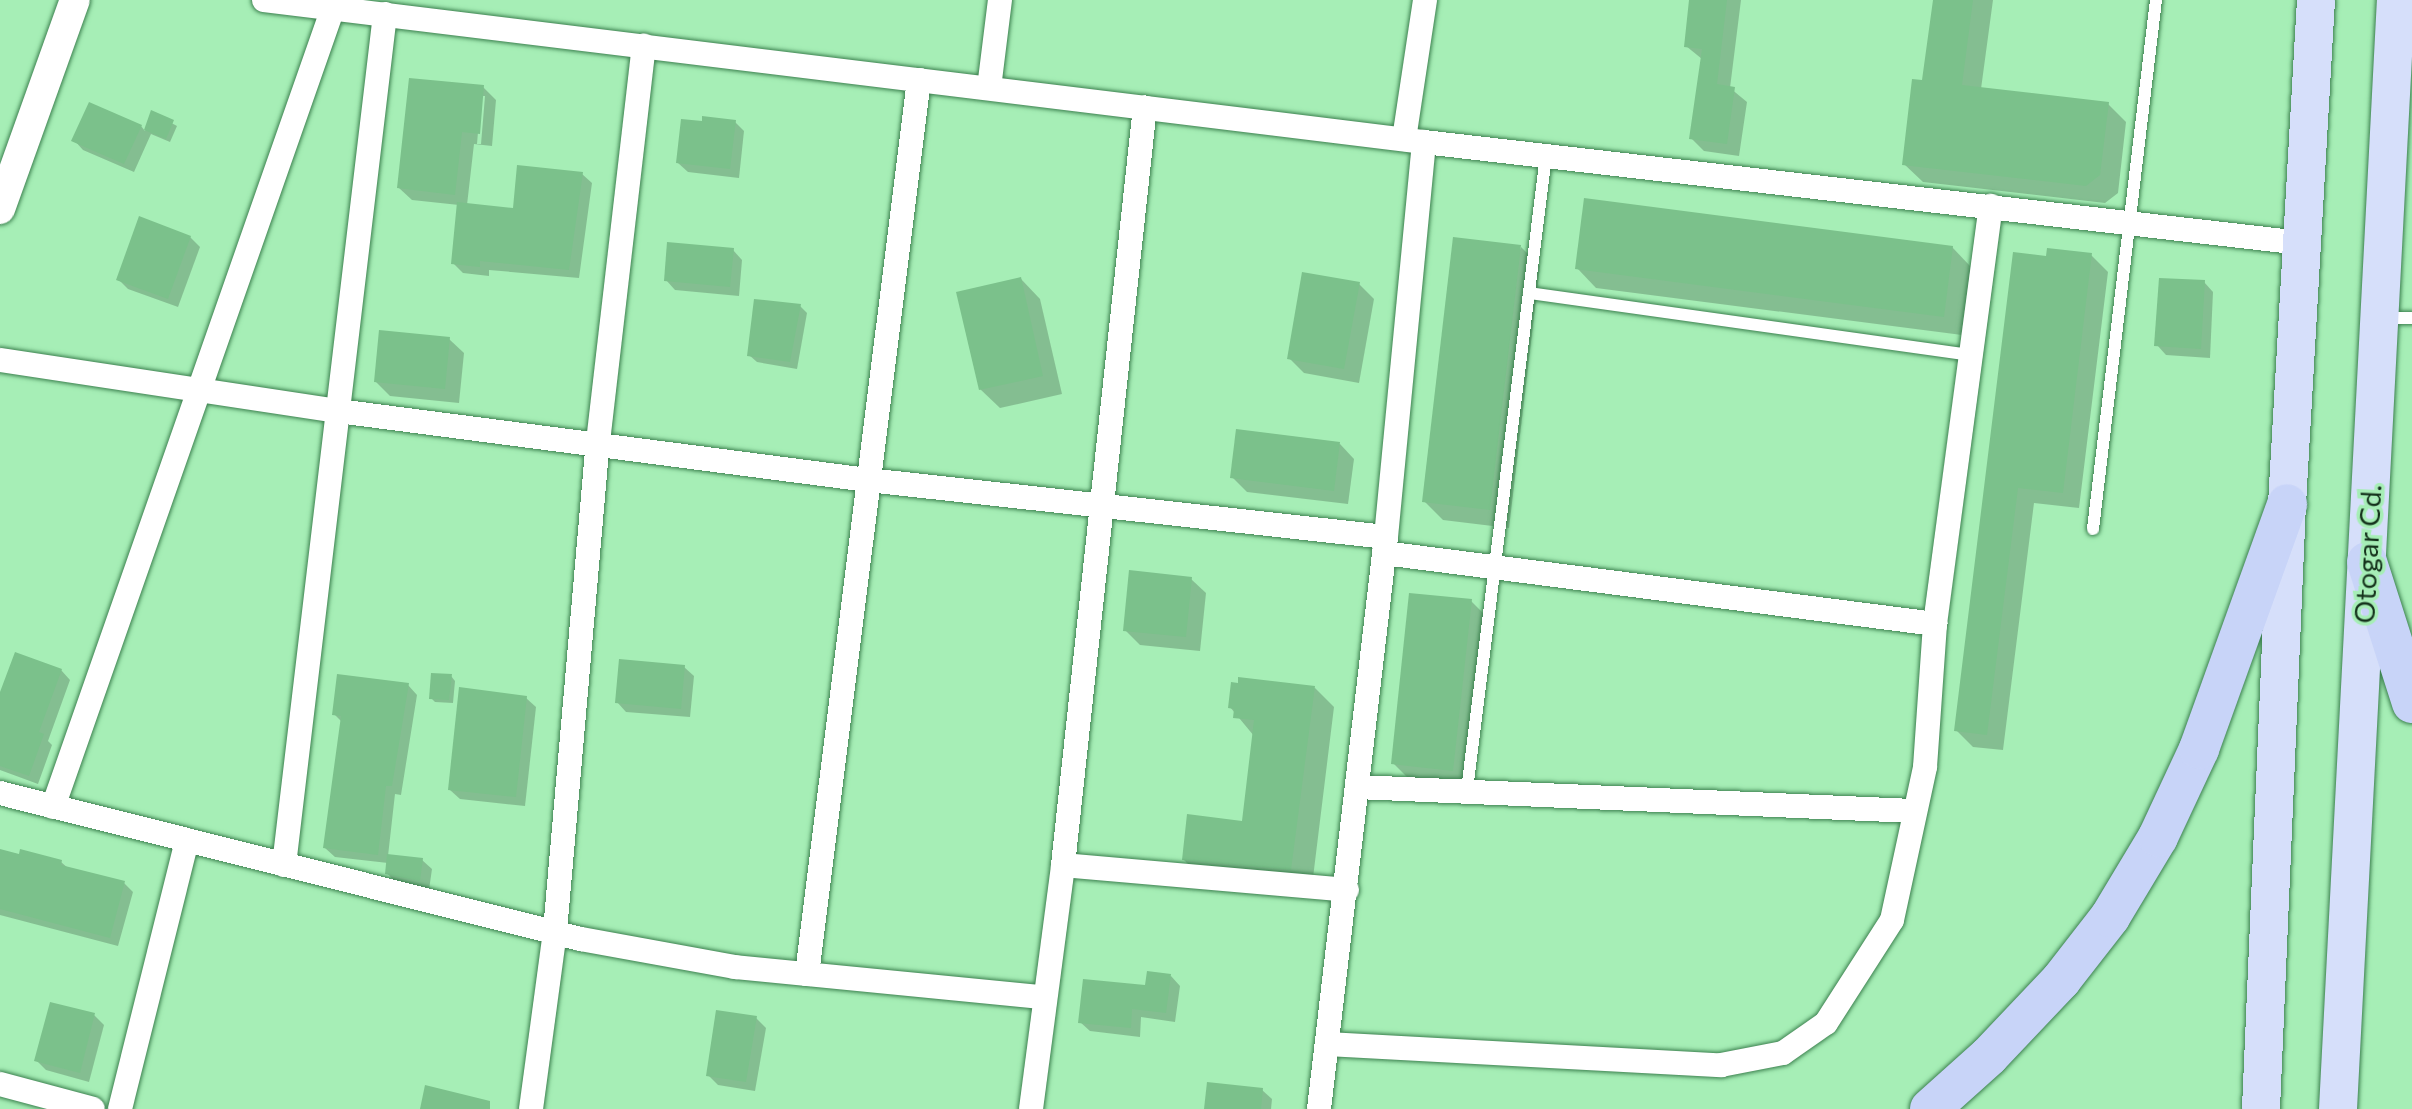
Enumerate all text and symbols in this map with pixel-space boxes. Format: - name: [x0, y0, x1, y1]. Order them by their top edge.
- street label: Otogar Cd.: [2347, 484, 2387, 624]

